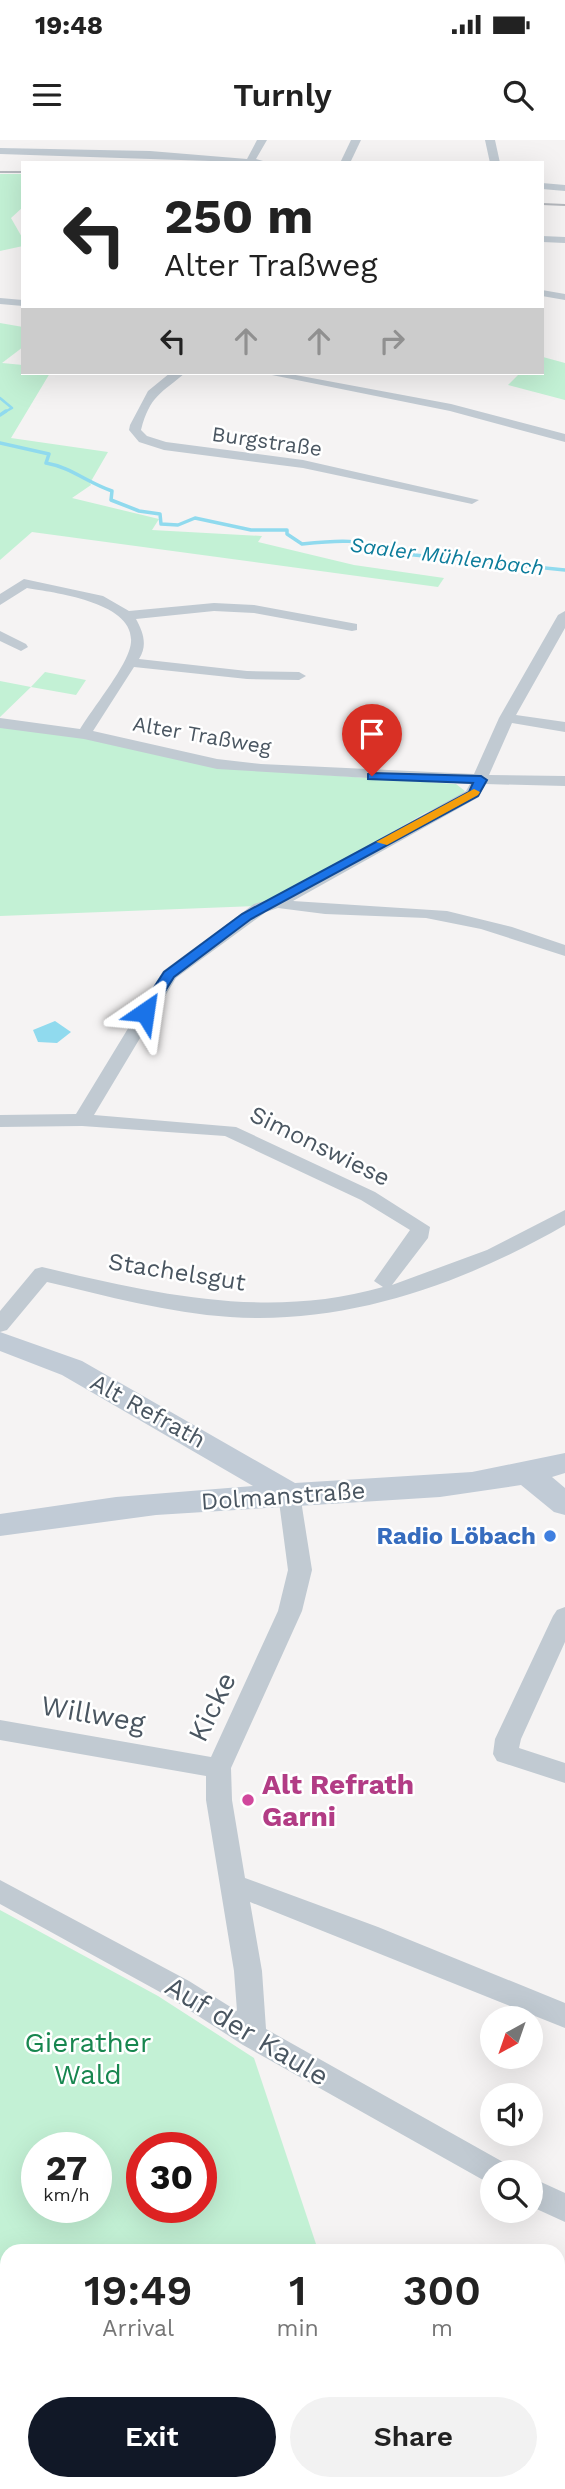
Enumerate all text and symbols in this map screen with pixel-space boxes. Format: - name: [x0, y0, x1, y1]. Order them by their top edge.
- text: 19:48: [35, 10, 103, 40]
- icon: menu: [28, 76, 66, 114]
- text: Turnly: [233, 76, 332, 114]
- icon: search: [499, 76, 537, 114]
- text: 250 m: [164, 187, 313, 245]
- icon: left: [49, 189, 140, 280]
- text: Alter Traßweg: [164, 246, 378, 284]
- icon: left: [154, 322, 192, 360]
- icon: ahead: [227, 322, 265, 360]
- icon: ahead: [300, 322, 338, 360]
- icon: right: [373, 322, 411, 360]
- street label: Burgstraße: [210, 421, 324, 461]
- water label: Saaler Mühlenbach: [349, 532, 545, 580]
- pin: [342, 704, 402, 776]
- street label: Alter Traßweg: [131, 711, 274, 760]
- icon: arrive: [353, 715, 391, 753]
- position arrow: [108, 975, 182, 1049]
- street label: Simonswiese: [245, 1100, 395, 1192]
- street label: Stachelsgut: [106, 1247, 248, 1297]
- street label: Alt Refrath: [86, 1368, 210, 1454]
- street label: Dolmanstraße: [200, 1476, 366, 1516]
- place label: Radio Löbach: [376, 1522, 536, 1550]
- marker: Radio Löbach: [542, 1528, 558, 1544]
- street label: Kicke: [181, 1667, 243, 1747]
- street label: Willweg: [38, 1689, 148, 1739]
- place label: Alt Refrath Garni: [262, 1768, 414, 1833]
- marker: Alt Refrath Garni: [240, 1792, 256, 1808]
- street label: Auf der Kaule: [159, 1969, 335, 2093]
- north arrow: [480, 2006, 542, 2068]
- map controls: [480, 2006, 543, 2223]
- park label: Gierather Wald: [25, 2026, 151, 2091]
- button: sound: [480, 2083, 543, 2146]
- speed limit sign: 30: [126, 2132, 217, 2223]
- text: 27: [46, 2147, 87, 2189]
- button: search: [480, 2160, 543, 2223]
- text: km/h: [43, 2184, 90, 2205]
- text: 19:49: [84, 2266, 193, 2315]
- text: 1: [289, 2266, 306, 2315]
- text: 300: [403, 2266, 481, 2315]
- text: Arrival: [102, 2315, 174, 2342]
- text: min: [277, 2315, 319, 2342]
- text: m: [431, 2315, 453, 2342]
- button: Exit: [28, 2397, 276, 2477]
- button: Share: [290, 2397, 537, 2477]

